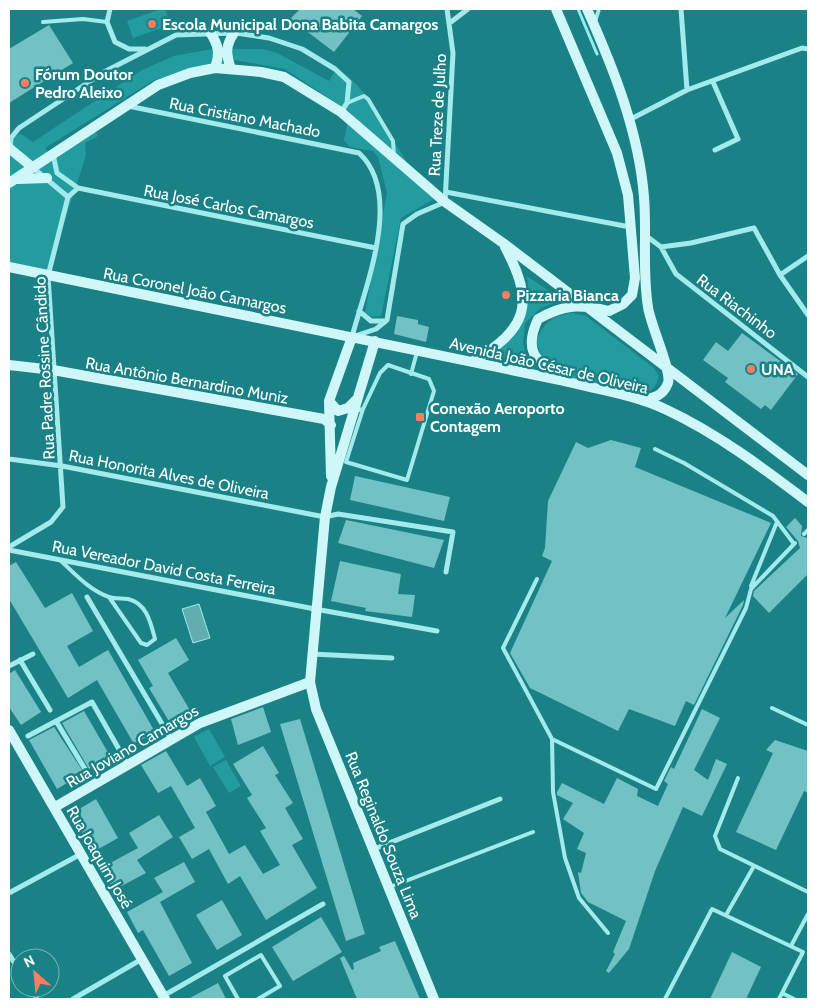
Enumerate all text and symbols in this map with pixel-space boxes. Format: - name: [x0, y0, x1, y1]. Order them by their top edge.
- place label: Escola Municipal Dona Babita Camargos: [162, 15, 439, 34]
- marker: Escola Municipal Dona Babita Camargos: [146, 18, 158, 30]
- street label: Rua Treze de Julho: [425, 53, 450, 177]
- place label: Fórum Doutor Pedro Aleixo: [35, 65, 134, 102]
- marker: Fórum Doutor Pedro Aleixo: [19, 77, 31, 89]
- street label: Rua Cristiano Machado: [168, 94, 322, 142]
- street label: Rua José Carlos Camargos: [142, 181, 316, 232]
- street label: Rua Coronel João Camargos: [102, 263, 288, 318]
- street label: Rua Riachinho: [693, 270, 781, 343]
- street label: Rua Padre Rossine Cândido: [30, 276, 59, 460]
- place label: Pizzaria Bianca: [516, 286, 619, 305]
- marker: Pizzaria Bianca: [500, 289, 512, 301]
- street label: Avenida João César de Oliveira: [448, 333, 650, 398]
- street label: Rua Antônio Bernardino Muniz: [84, 353, 290, 408]
- place label: UNA: [761, 360, 794, 379]
- marker: UNA: [745, 363, 757, 375]
- place label: Conexão Aeroporto Contagem: [430, 399, 565, 436]
- marker: Conexão Aeroporto Contagem: [414, 411, 426, 423]
- street label: Rua Honorita Alves de Oliveira: [67, 446, 271, 503]
- street label: Rua Vereador David Costa Ferreira: [50, 536, 278, 599]
- street label: Rua Joviano Camargos: [63, 701, 202, 792]
- street label: Rua Reginaldo Souza Lima: [341, 749, 426, 922]
- street label: Rua Joaquim José: [63, 803, 137, 912]
- north arrow: [10, 948, 60, 998]
- text: N: [21, 951, 38, 972]

